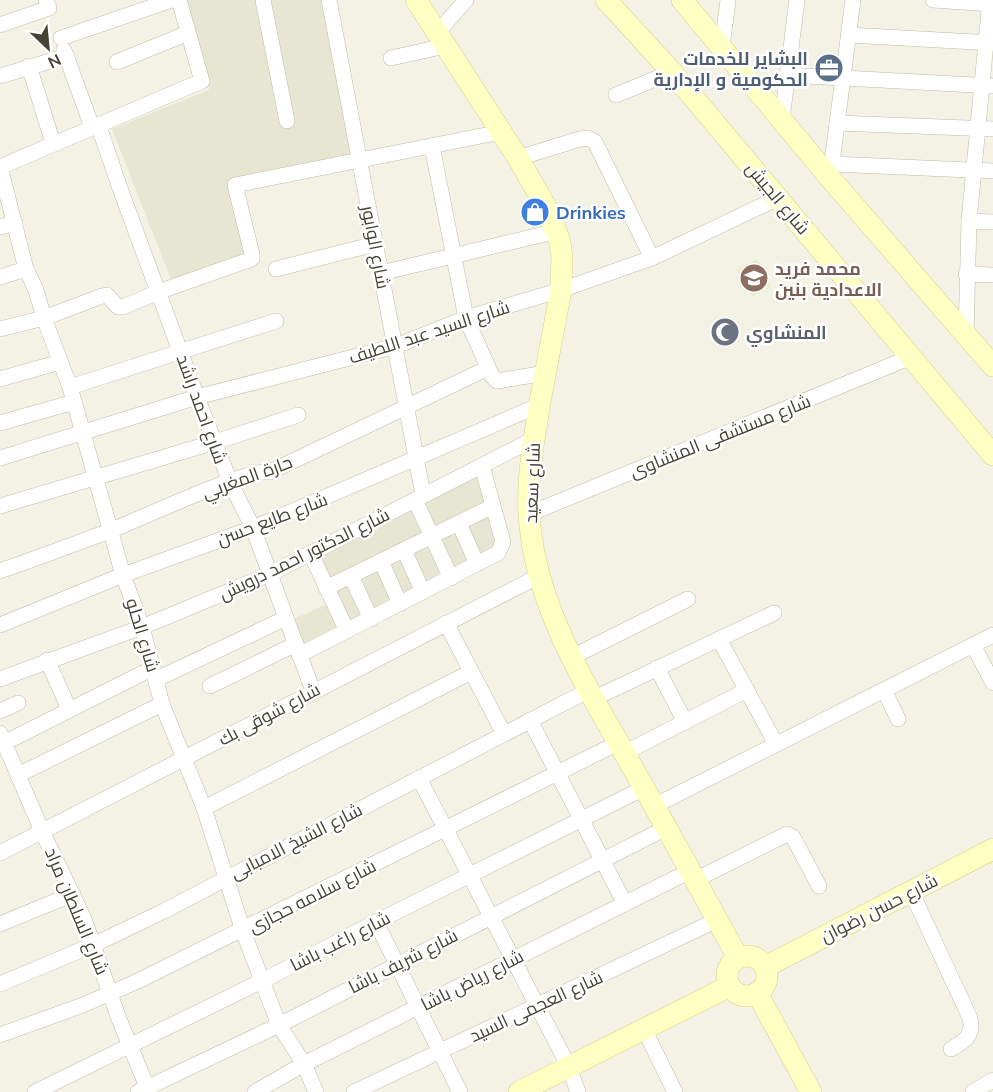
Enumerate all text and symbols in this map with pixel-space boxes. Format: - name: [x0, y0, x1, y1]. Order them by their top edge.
- north arrow: [18, 18, 78, 78]
- place label: البشاير للخدمات الحكومية و الإدارية: [654, 47, 808, 92]
- text: N: [45, 50, 64, 73]
- office icon: البشاير للخدمات الحكومية و الإدارية: [813, 52, 845, 84]
- street label: شارع الجيش: [740, 157, 815, 240]
- shop icon: Drinkies: [519, 196, 551, 228]
- place label: Drinkies: [556, 201, 626, 224]
- street label: شارع الوابور: [355, 202, 395, 291]
- place label: محمد فريد الاعدادية بنين: [775, 257, 882, 301]
- school or university icon: محمد فريد الاعدادية بنين: [738, 262, 770, 294]
- street label: شارع السيد عبد اللطيف: [346, 295, 513, 370]
- mosque icon: المنشاوي: [709, 316, 741, 348]
- place label: المنشاوي: [746, 321, 827, 347]
- street label: شارع احمد راشد: [171, 351, 232, 467]
- street label: شارع مستشفى المنشاوى: [626, 389, 814, 484]
- street label: شارع سعيد: [519, 442, 546, 524]
- street label: حارة المغربي: [199, 450, 296, 507]
- street label: شارع طايع حسن: [213, 487, 331, 552]
- street label: شارع الدكتور احمد درويش: [215, 503, 394, 606]
- street label: شارع الحلو: [120, 595, 165, 675]
- street label: شارع شوقى بك: [214, 677, 324, 751]
- street label: شارع الشيخ الامبابى: [226, 798, 366, 885]
- street label: شارع السلطان مراد: [39, 844, 114, 979]
- street label: شارع سلامه حجازى: [244, 854, 380, 939]
- street label: شارع حسن رضوان: [816, 869, 942, 948]
- street label: شارع راغب باشا: [286, 906, 394, 977]
- street label: شارع شريف باشا: [344, 924, 462, 999]
- street label: شارع رياض باشا: [417, 944, 528, 1017]
- street label: شارع العجمى السيد: [466, 965, 607, 1048]

